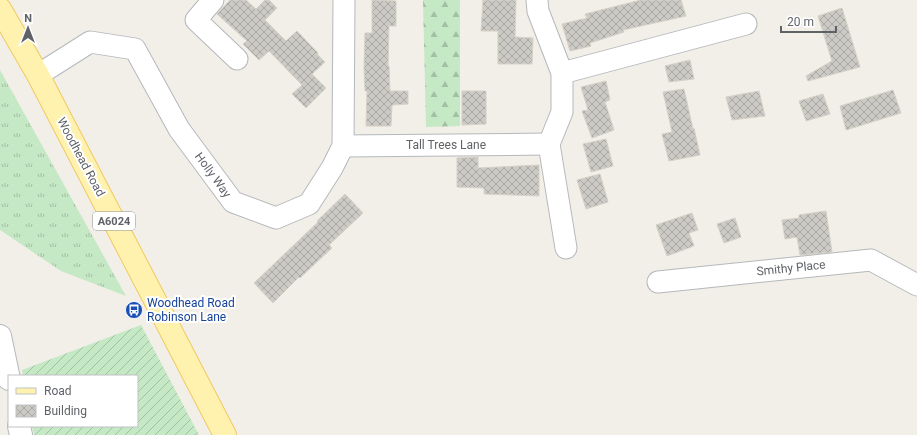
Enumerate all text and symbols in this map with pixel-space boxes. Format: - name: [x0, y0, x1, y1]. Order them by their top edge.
- north arrow: [8, 8, 48, 48]
- scale bar: [781, 8, 836, 34]
- text: N: [24, 12, 32, 25]
- text: 20 m: [787, 15, 814, 29]
- street label: Woodhead Road: [54, 115, 108, 199]
- street label: Tall Trees Lane: [406, 138, 486, 152]
- street label: Holly Way: [192, 150, 234, 201]
- road number: A6024: [93, 212, 135, 230]
- street label: Smithy Place: [756, 257, 826, 279]
- place label: Woodhead Road Robinson Lane: [147, 296, 235, 324]
- bus stop icon: Woodhead Road Robinson Lane: [124, 300, 144, 320]
- legend: [8, 375, 138, 427]
- text: Road: [44, 384, 72, 398]
- text: Building: [44, 404, 87, 418]

